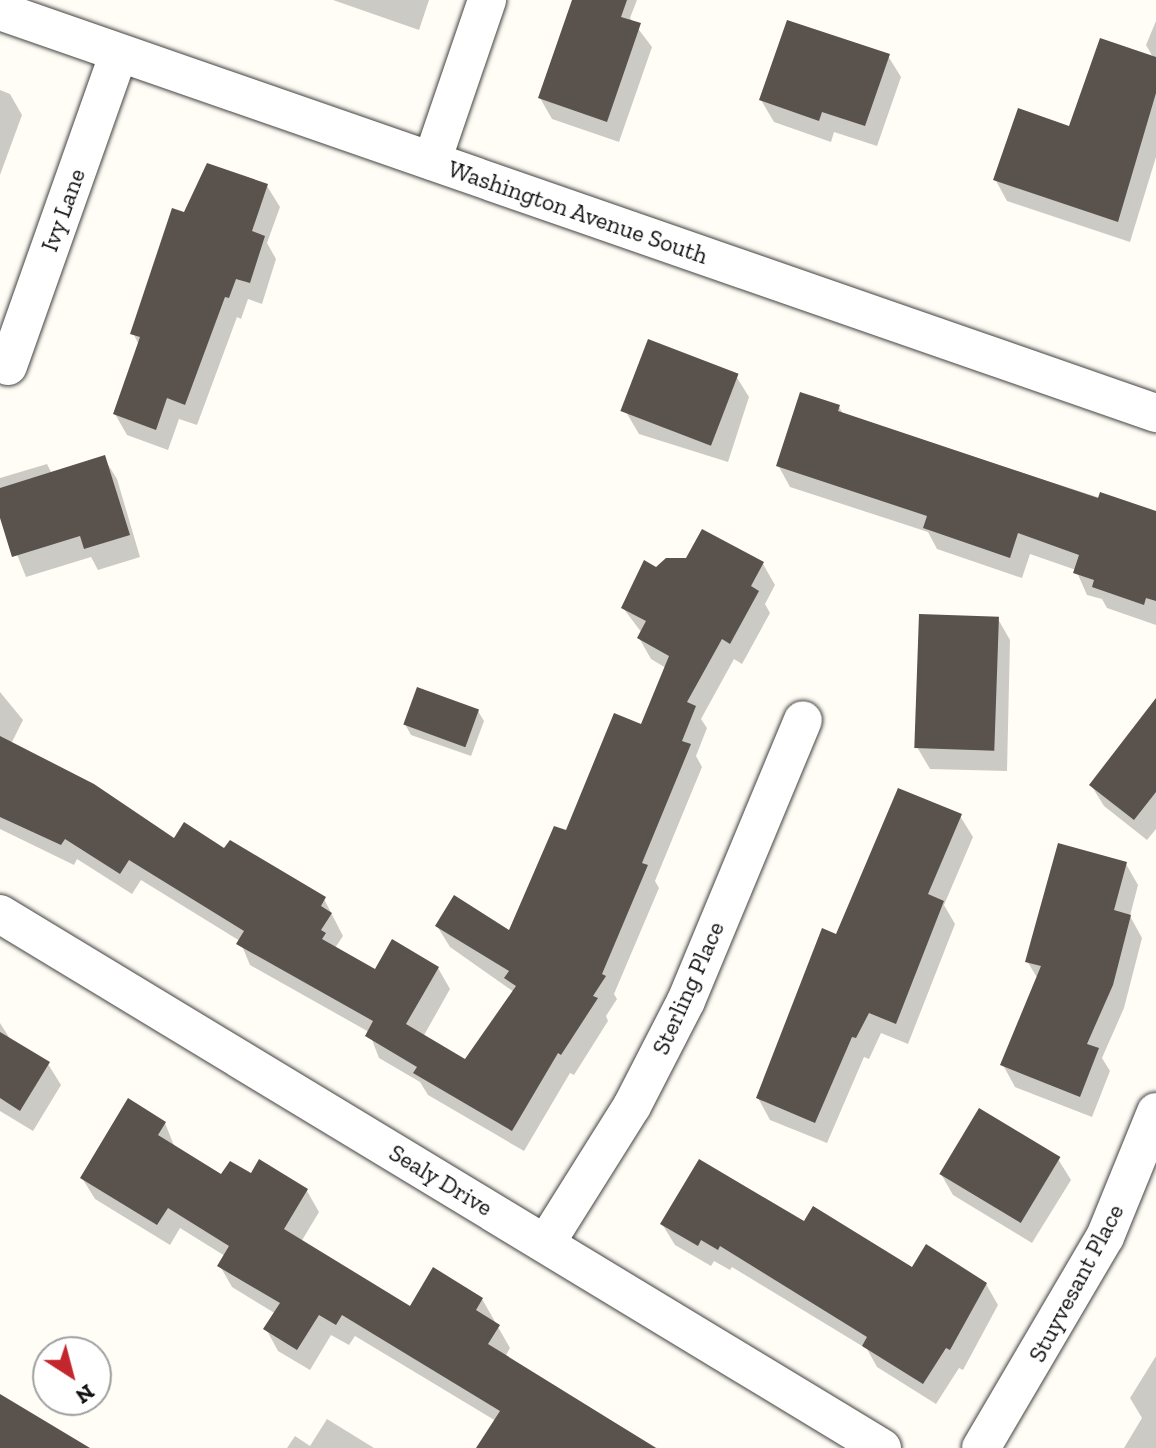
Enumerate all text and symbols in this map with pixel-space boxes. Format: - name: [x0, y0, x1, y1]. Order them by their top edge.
- street label: Washington Avenue South: [444, 154, 712, 270]
- street label: Ivy Lane: [35, 164, 91, 256]
- street label: Sterling Place: [646, 917, 730, 1059]
- street label: Sealy Drive: [384, 1138, 498, 1222]
- street label: Stuyvesant Place: [1022, 1199, 1130, 1367]
- north arrow: [32, 1336, 112, 1416]
- text: N: [71, 1378, 100, 1410]

